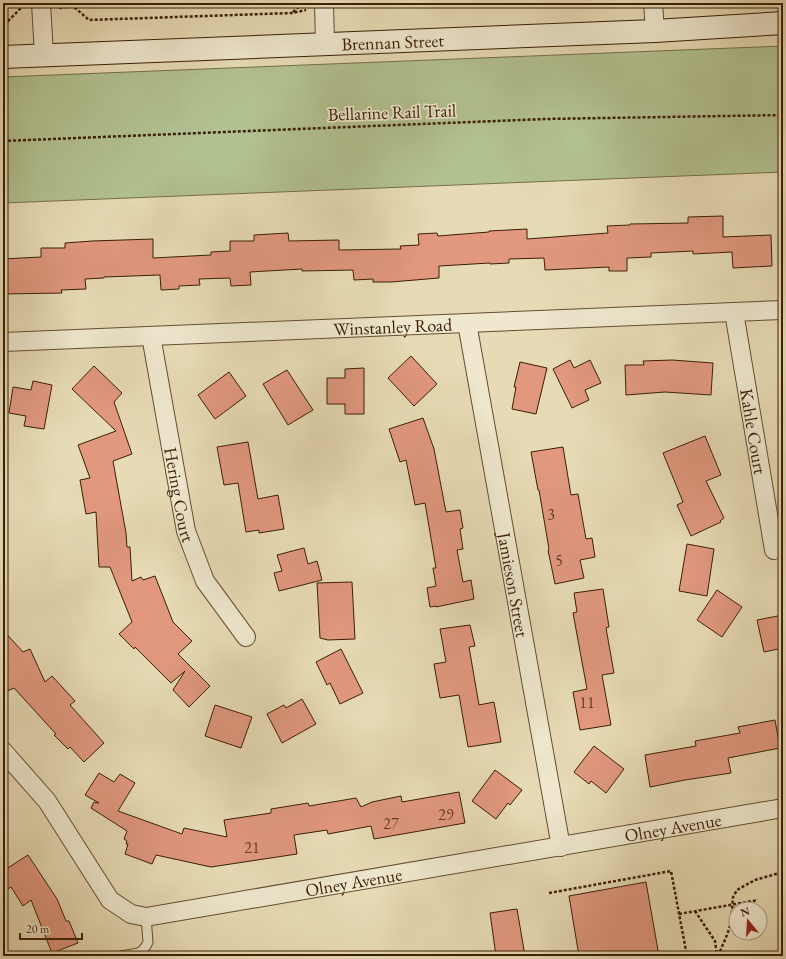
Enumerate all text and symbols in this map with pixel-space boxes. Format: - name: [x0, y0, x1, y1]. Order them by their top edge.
- street label: Brennan Street: [341, 28, 445, 55]
- street label: Bellarine Rail Trail: [327, 98, 457, 126]
- street label: Winstanley Road: [333, 312, 453, 340]
- street label: Kahle Court: [736, 387, 773, 476]
- street label: Hering Court: [160, 445, 201, 546]
- house number: 3: [547, 504, 555, 525]
- street label: Jamieson Street: [493, 529, 535, 639]
- house number: 5: [555, 550, 563, 571]
- house number: 11: [579, 692, 595, 713]
- house number: 29: [438, 804, 454, 825]
- street label: Olney Avenue: [623, 807, 723, 846]
- house number: 27: [383, 813, 399, 834]
- house number: 21: [244, 837, 260, 858]
- street label: Olney Avenue: [303, 862, 404, 901]
- north arrow: [728, 901, 768, 941]
- text: N: [739, 903, 751, 920]
- scale bar: [20, 915, 82, 941]
- text: 20 m: [26, 921, 50, 937]

